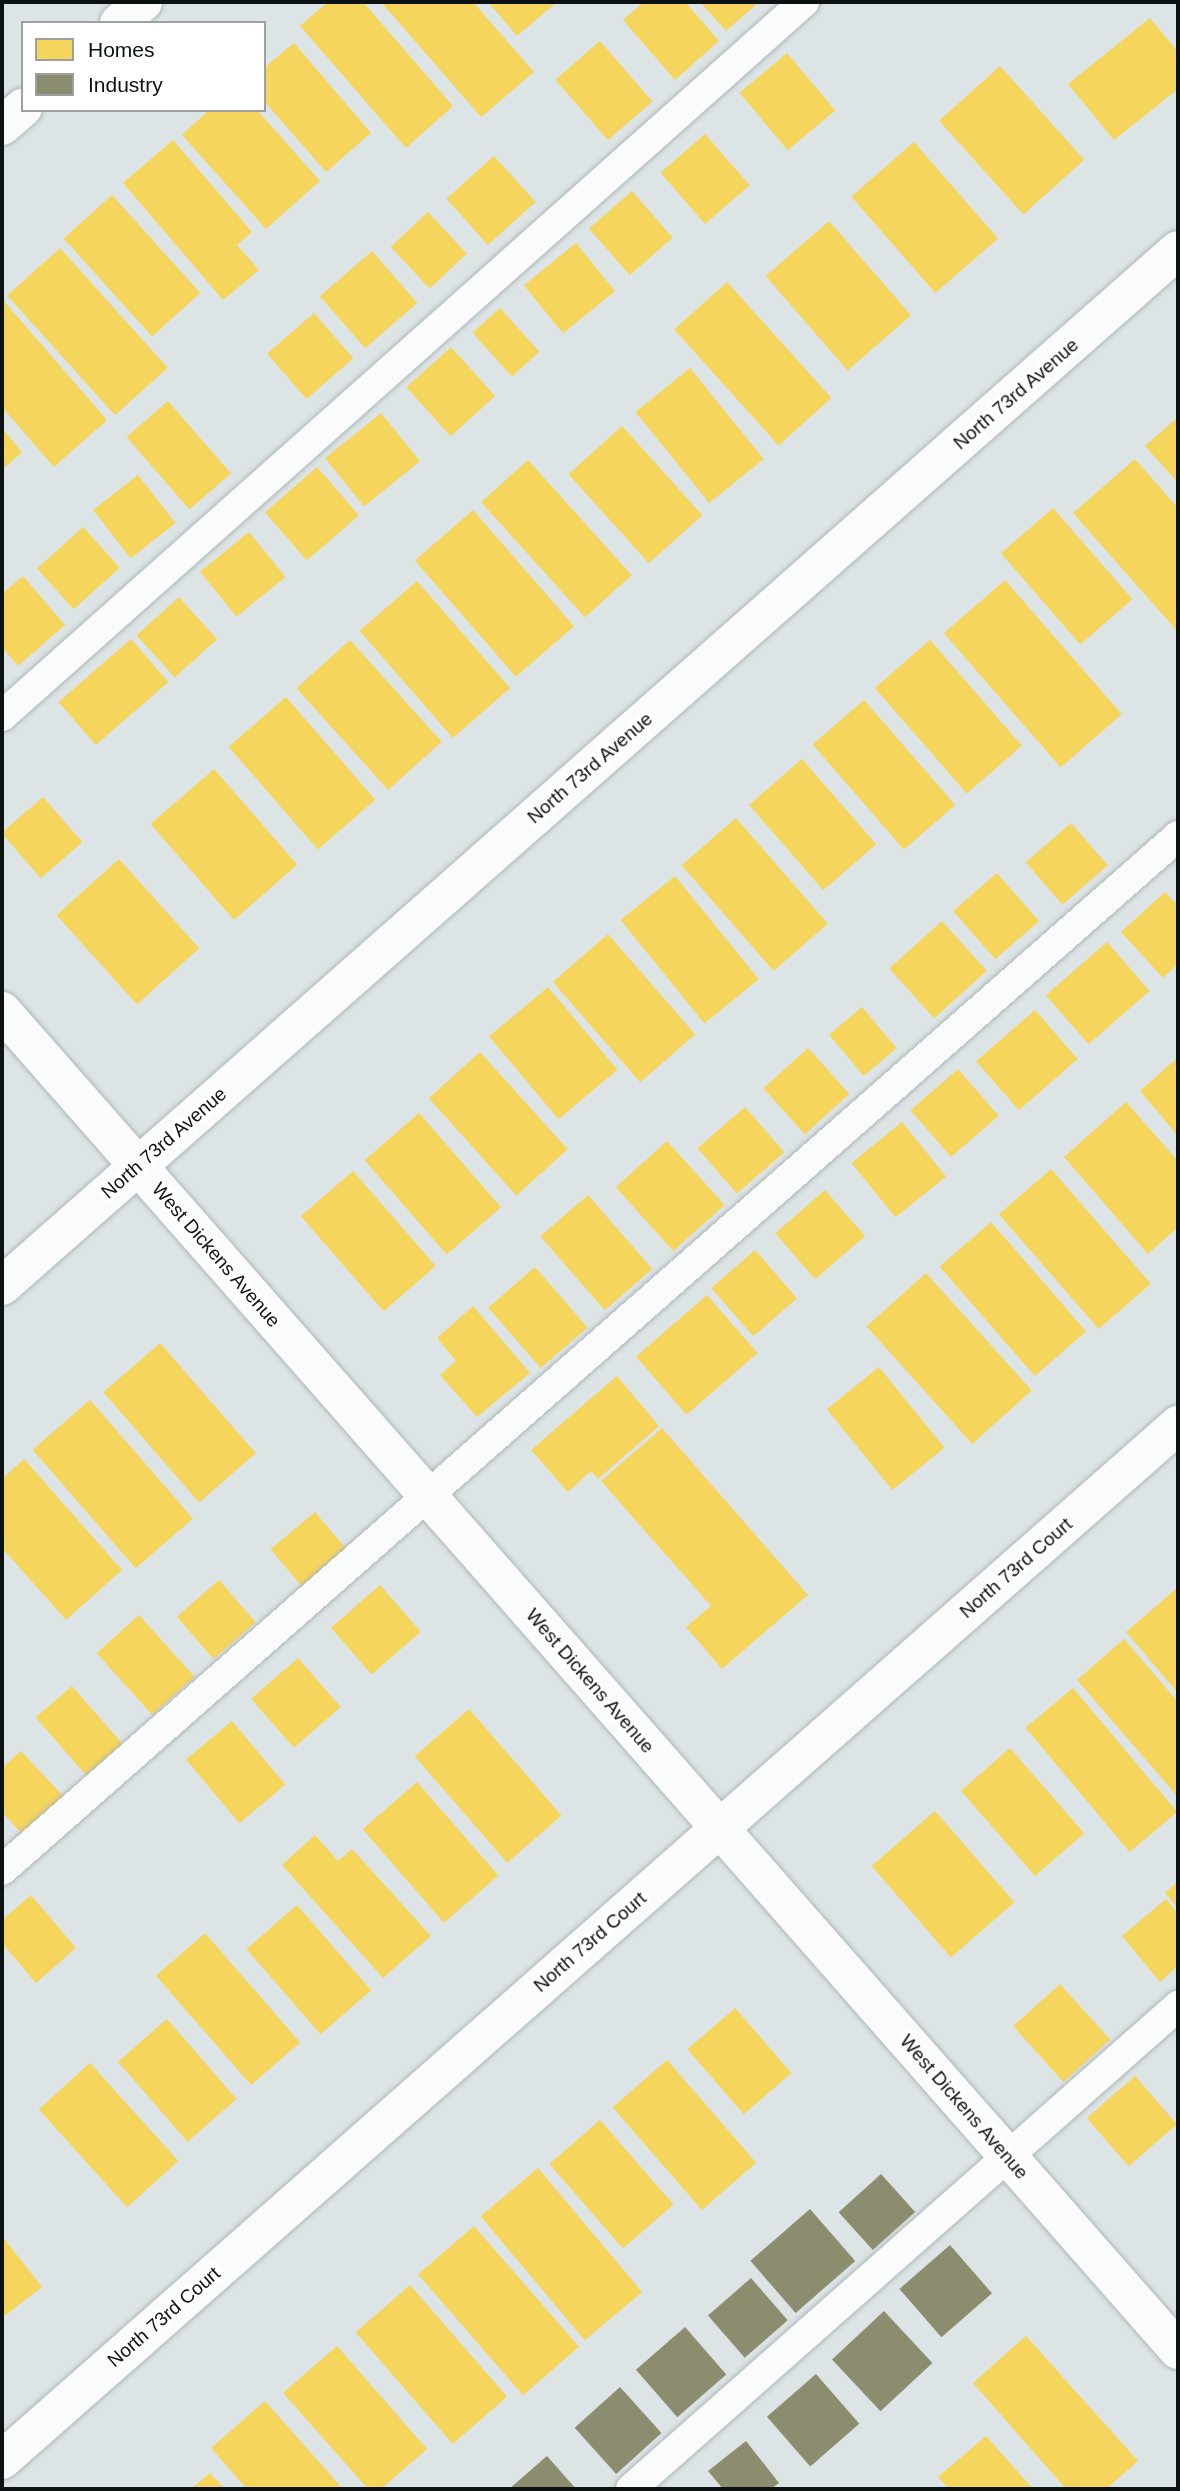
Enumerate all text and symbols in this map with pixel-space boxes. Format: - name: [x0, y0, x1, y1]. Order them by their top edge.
- legend: [21, 21, 266, 112]
- text: Homes: [88, 38, 155, 61]
- text: Industry: [88, 73, 163, 96]
- street label: North 73rd Avenue: [948, 333, 1084, 455]
- street label: North 73rd Avenue: [522, 707, 658, 829]
- street label: North 73rd Avenue: [96, 1082, 232, 1204]
- street label: West Dickens Avenue: [147, 1178, 285, 1332]
- street label: North 73rd Court: [955, 1513, 1077, 1623]
- street label: West Dickens Avenue: [521, 1604, 659, 1758]
- street label: North 73rd Court: [529, 1887, 651, 1997]
- street label: West Dickens Avenue: [895, 2030, 1033, 2184]
- street label: North 73rd Court: [103, 2262, 225, 2372]

